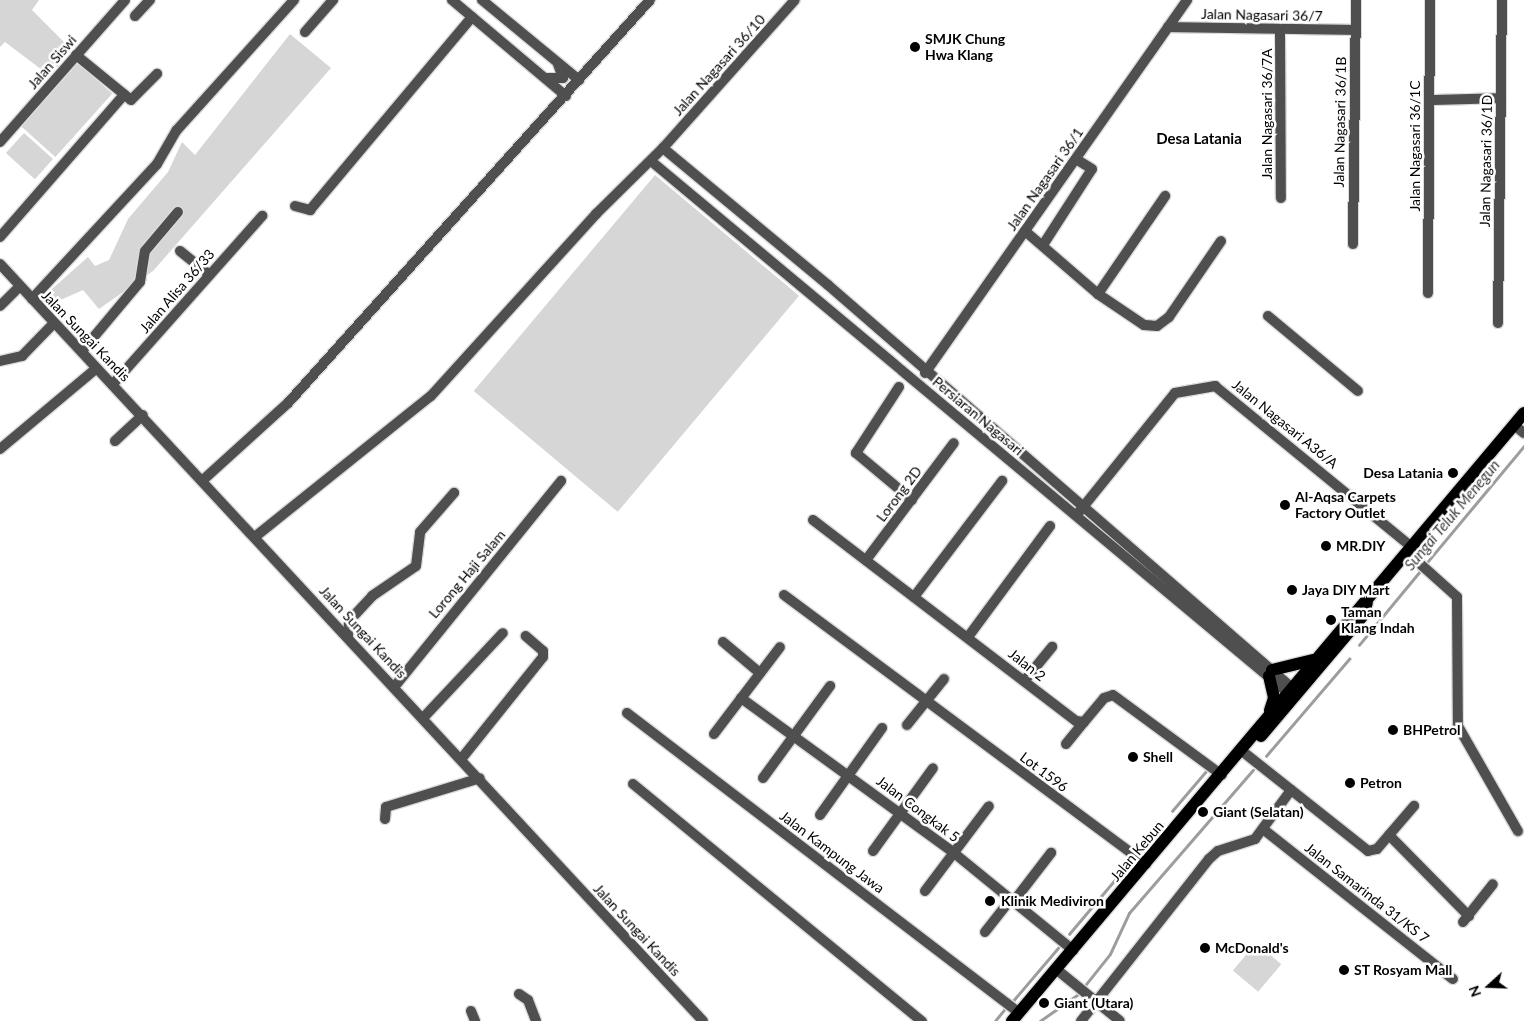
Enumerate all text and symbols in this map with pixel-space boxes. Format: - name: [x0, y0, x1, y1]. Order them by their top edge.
- street label: Jalan Nagasari 36/7: [1201, 6, 1323, 24]
- street label: Jalan Nagasari 36/10: [669, 11, 769, 119]
- place label: SMJK Chung Hwa Klang: [925, 31, 1005, 64]
- street label: Jalan Siswi: [24, 32, 80, 92]
- marker: SMJK Chung Hwa Klang: [909, 41, 921, 53]
- street label: Jalan Nagasari 36/7A: [1259, 48, 1275, 180]
- street label: Jalan Nagasari 36/1B: [1330, 57, 1350, 187]
- street label: Jalan Nagasari 36/1C: [1407, 80, 1423, 212]
- street label: Jalan Nagasari 36/1D: [1476, 95, 1496, 227]
- street label: Jalan Nagasari 36/1: [1003, 124, 1087, 234]
- district label: Desa Latania: [1156, 130, 1242, 148]
- street label: Jalan Alisa 36/33: [136, 246, 218, 336]
- street label: Jalan Sungai Kandis: [38, 287, 134, 385]
- street label: Persiaran Nagasari: [929, 373, 1027, 459]
- street label: Jalan Nagasari A36/A: [1229, 376, 1341, 472]
- water label: Sungai Teluk Menegun: [1400, 456, 1504, 574]
- street label: Lorong 2D: [873, 463, 925, 525]
- place label: Desa Latania: [1363, 465, 1443, 481]
- marker: Desa Latania: [1447, 467, 1459, 479]
- place label: Al-Aqsa Carpets Factory Outlet: [1295, 489, 1396, 522]
- marker: Al-Aqsa Carpets Factory Outlet: [1279, 499, 1291, 511]
- street label: Lorong Haji Salam: [425, 526, 509, 622]
- place label: MR.DIY: [1336, 538, 1385, 554]
- marker: MR.DIY: [1320, 540, 1332, 552]
- street label: Jalan Sungai Kandis: [316, 582, 410, 682]
- place label: Jaya DIY Mart: [1302, 582, 1390, 598]
- marker: Jaya DIY Mart: [1286, 584, 1298, 596]
- place label: Taman Klang Indah: [1341, 604, 1415, 636]
- marker: Taman Klang Indah: [1325, 614, 1337, 626]
- street label: Jalan 2: [1005, 645, 1049, 685]
- place label: BHPetrol: [1403, 722, 1460, 738]
- marker: BHPetrol: [1387, 724, 1399, 736]
- street label: Lot 1596: [1017, 749, 1071, 795]
- place label: Shell: [1143, 749, 1173, 765]
- marker: Shell: [1127, 751, 1139, 763]
- street label: Jalan Congkak 5: [873, 772, 963, 846]
- place label: Petron: [1360, 775, 1402, 791]
- marker: Petron: [1344, 777, 1356, 789]
- place label: Giant (Selatan): [1213, 804, 1303, 820]
- marker: Giant (Selatan): [1197, 806, 1209, 818]
- street label: Jalan Kampung Jawa: [776, 807, 888, 897]
- street label: Jalan Kebun: [1107, 817, 1167, 885]
- street label: Jalan Samarinda 31/KS 7: [1302, 839, 1432, 947]
- street label: Jalan Sungai Kandis: [590, 880, 684, 980]
- place label: Klinik Mediviron: [1001, 893, 1104, 909]
- marker: Klinik Mediviron: [983, 894, 997, 908]
- place label: McDonald's: [1215, 940, 1289, 956]
- marker: McDonald's: [1199, 942, 1211, 954]
- north arrow: [1464, 961, 1514, 1011]
- place label: ST Rosyam Mall: [1354, 962, 1453, 978]
- marker: ST Rosyam Mall: [1338, 964, 1350, 976]
- text: N: [1465, 983, 1484, 999]
- place label: Giant (Utara): [1054, 995, 1133, 1011]
- marker: Giant (Utara): [1038, 997, 1050, 1009]

